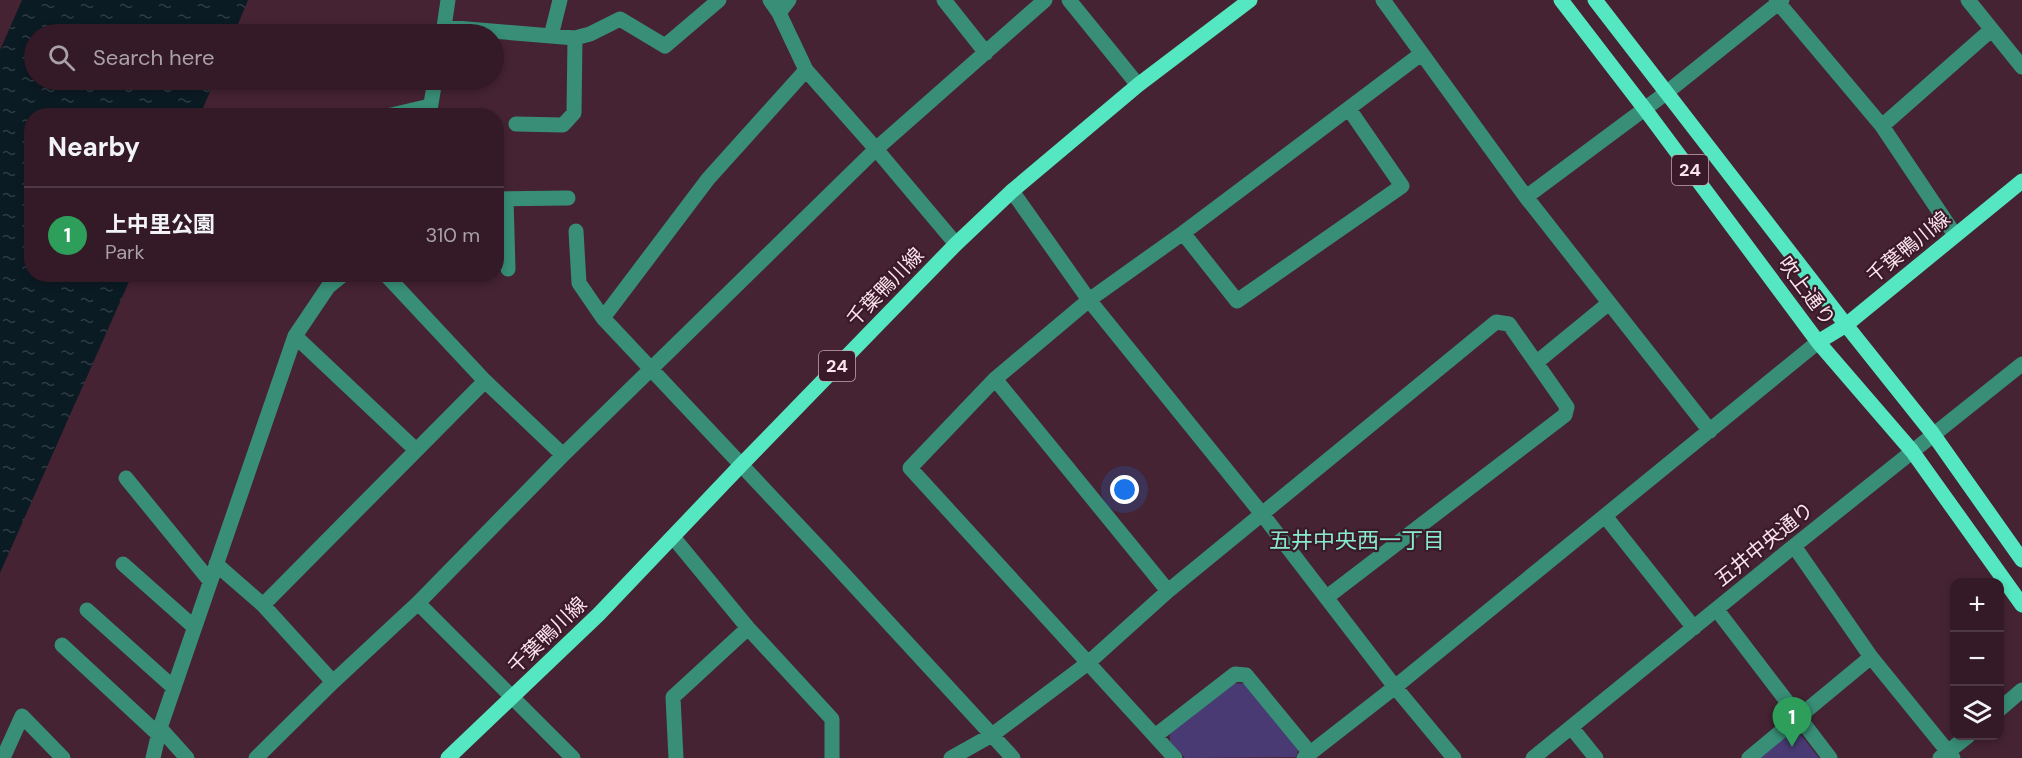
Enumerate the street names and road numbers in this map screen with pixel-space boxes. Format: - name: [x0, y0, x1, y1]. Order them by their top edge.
- road number: 24: [1672, 155, 1708, 185]
- street label: 千葉鴨川線: [1861, 205, 1955, 289]
- street label: 千葉鴨川線: [841, 242, 929, 332]
- street label: 吹上通り: [1773, 251, 1841, 331]
- road number: 24: [819, 351, 855, 381]
- street label: 五井中央通り: [1709, 496, 1819, 592]
- street label: 千葉鴨川線: [502, 591, 592, 679]

